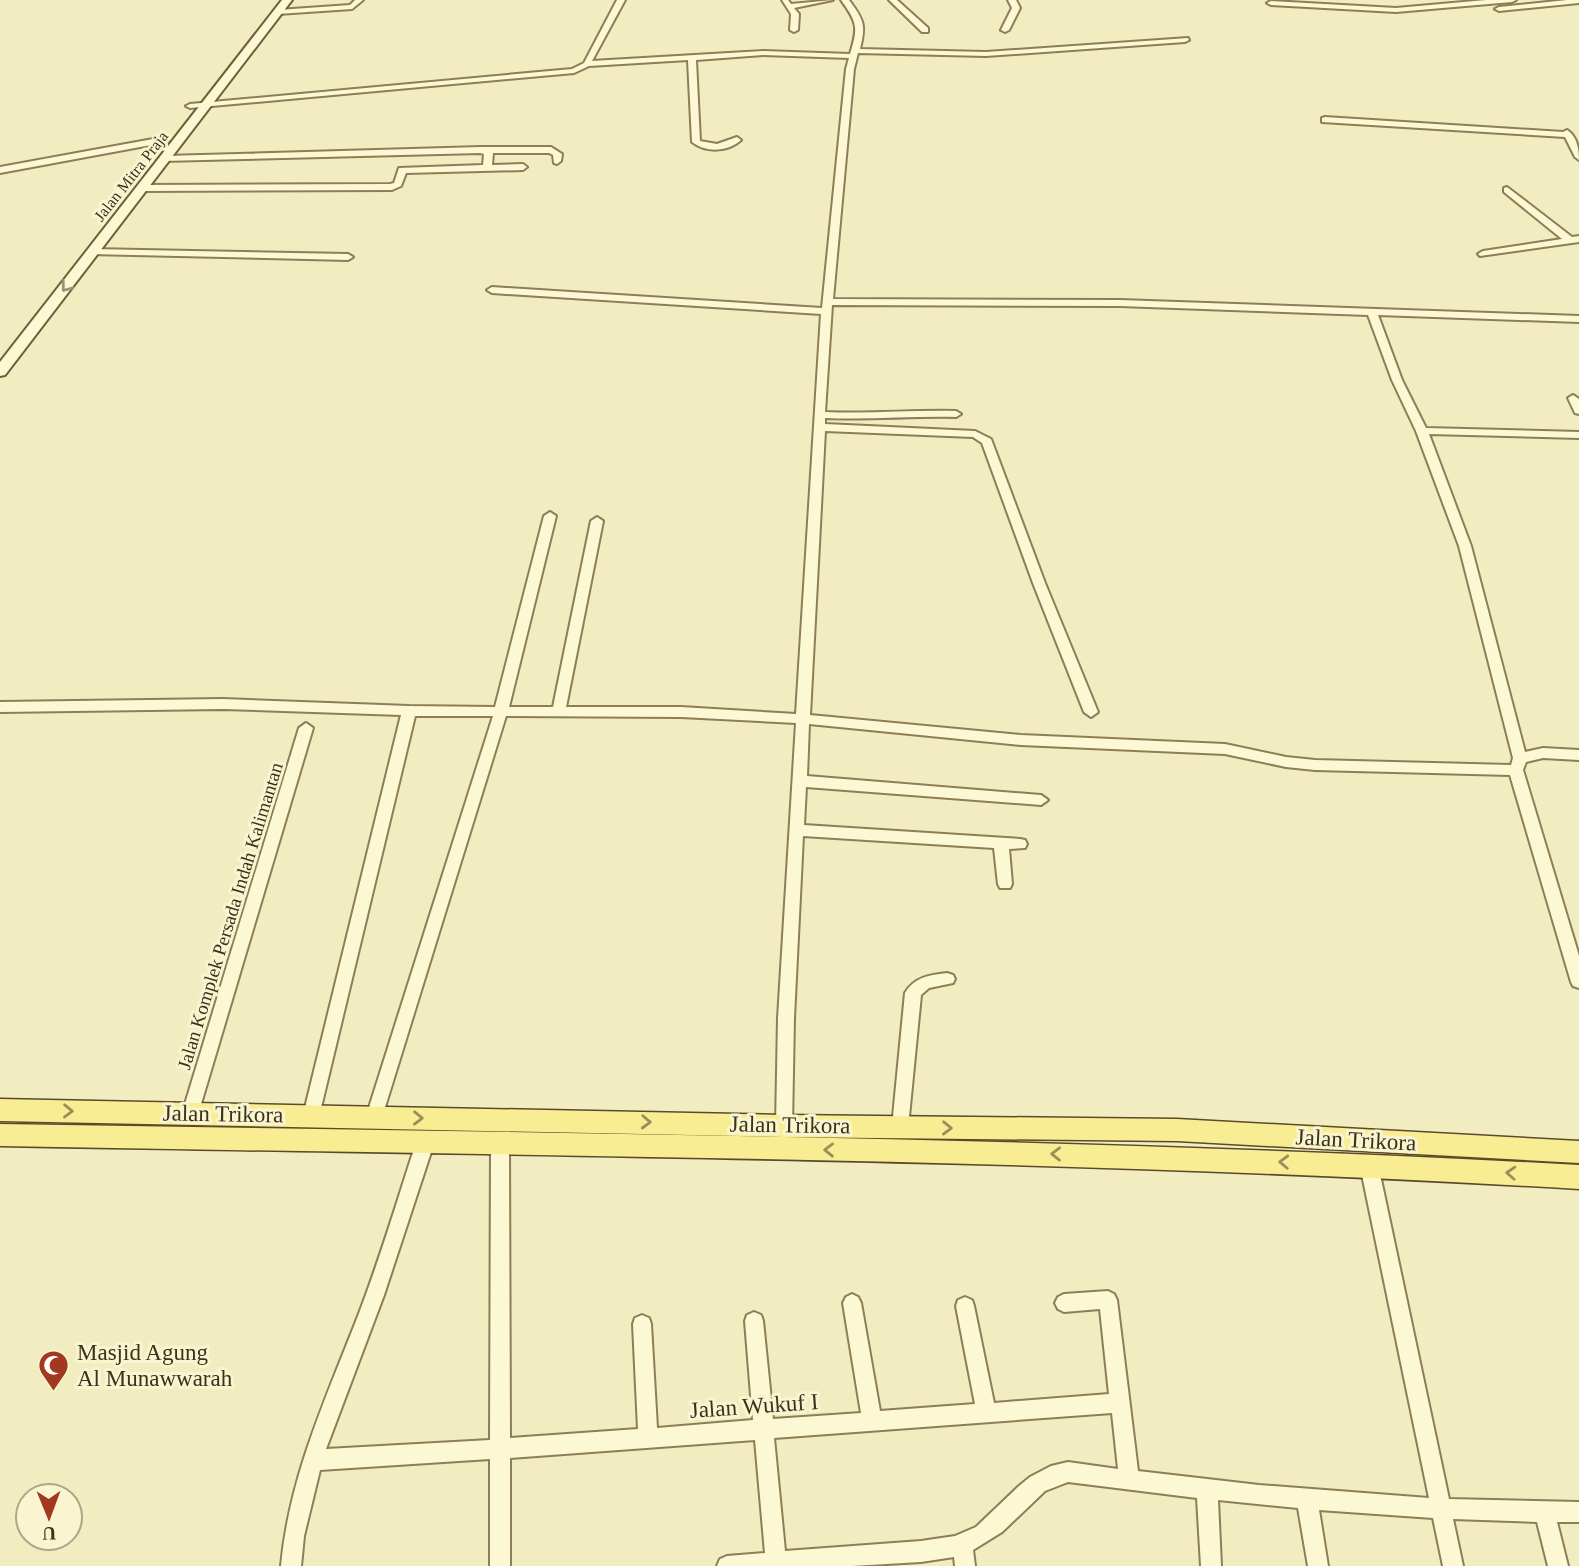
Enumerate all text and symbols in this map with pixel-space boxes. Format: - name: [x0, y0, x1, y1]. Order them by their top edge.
- street label: Jalan Mitra Praja: [91, 128, 172, 225]
- one-way arrow: [61, 279, 74, 291]
- street label: Jalan Komplek Persada Indah Kalimantan: [173, 760, 287, 1072]
- street label: Jalan Trikora: [162, 1100, 284, 1128]
- one-way arrow: [63, 1104, 74, 1119]
- one-way arrow: [413, 1110, 424, 1126]
- street label: Jalan Trikora: [729, 1111, 851, 1139]
- one-way arrow: [640, 1115, 651, 1130]
- one-way arrow: [942, 1120, 952, 1136]
- street label: Jalan Trikora: [1295, 1124, 1417, 1156]
- one-way arrow: [823, 1142, 834, 1158]
- one-way arrow: [1051, 1146, 1061, 1162]
- one-way arrow: [1278, 1154, 1289, 1169]
- one-way arrow: [1505, 1166, 1516, 1181]
- place label: Masjid Agung Al Munawwarah: [77, 1340, 233, 1391]
- mosque icon: Masjid Agung Al Munawwarah: [37, 1348, 71, 1392]
- street label: Jalan Wukuf I: [689, 1389, 819, 1423]
- north arrow: [14, 1482, 84, 1552]
- text: U: [42, 1523, 56, 1544]

